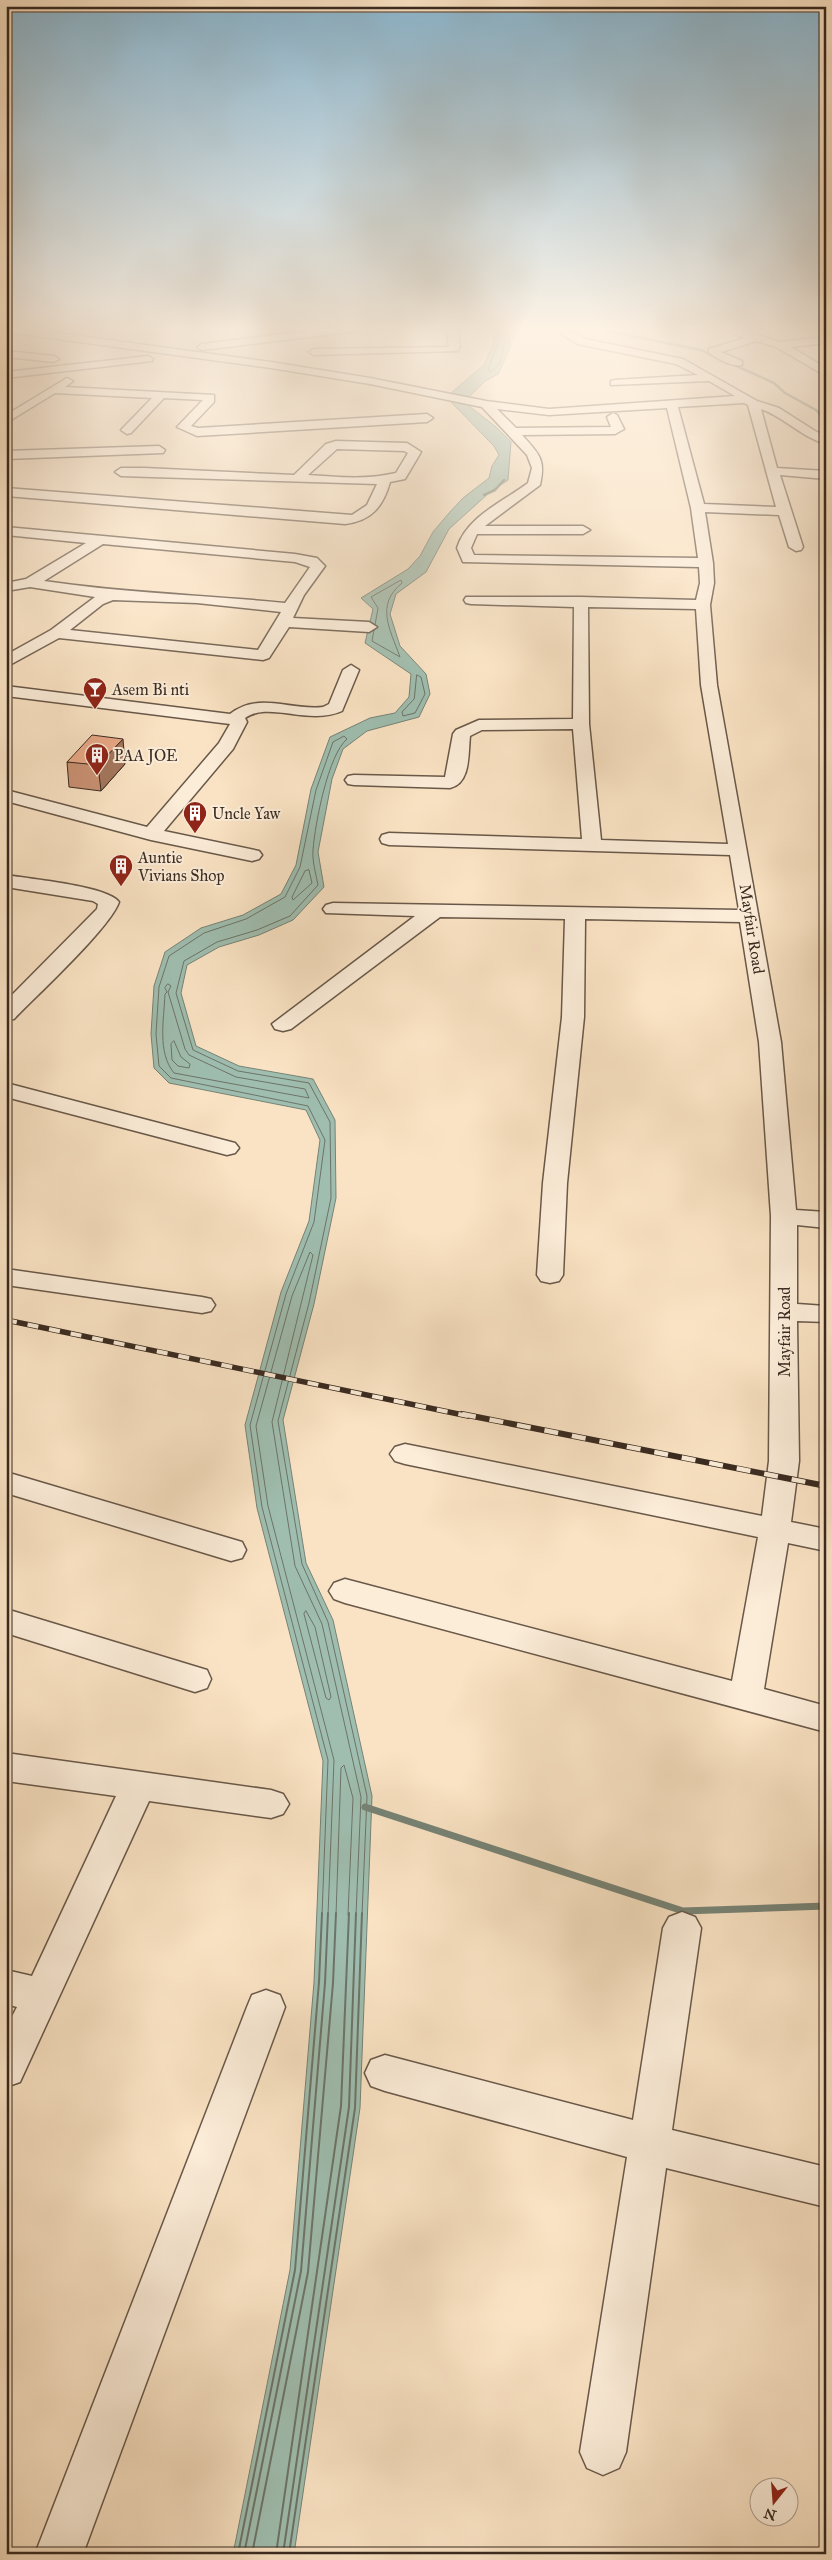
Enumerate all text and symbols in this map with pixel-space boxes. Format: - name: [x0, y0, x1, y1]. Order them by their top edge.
- bar icon: Asem Bi nti: [82, 676, 108, 710]
- place label: Asem Bi nti: [111, 680, 190, 699]
- building icon: PAA JOE: [84, 742, 110, 776]
- place label: PAA JOE: [114, 746, 177, 766]
- building icon: Uncle Yaw: [182, 800, 208, 834]
- place label: Uncle Yaw: [212, 804, 281, 823]
- place label: Auntie Vivians Shop: [137, 848, 224, 885]
- building icon: Auntie Vivians Shop: [108, 853, 134, 887]
- street label: Mayfair Road: [736, 883, 768, 975]
- street label: Mayfair Road: [775, 1287, 794, 1377]
- north arrow: [750, 2478, 800, 2528]
- text: N: [762, 2504, 779, 2524]

